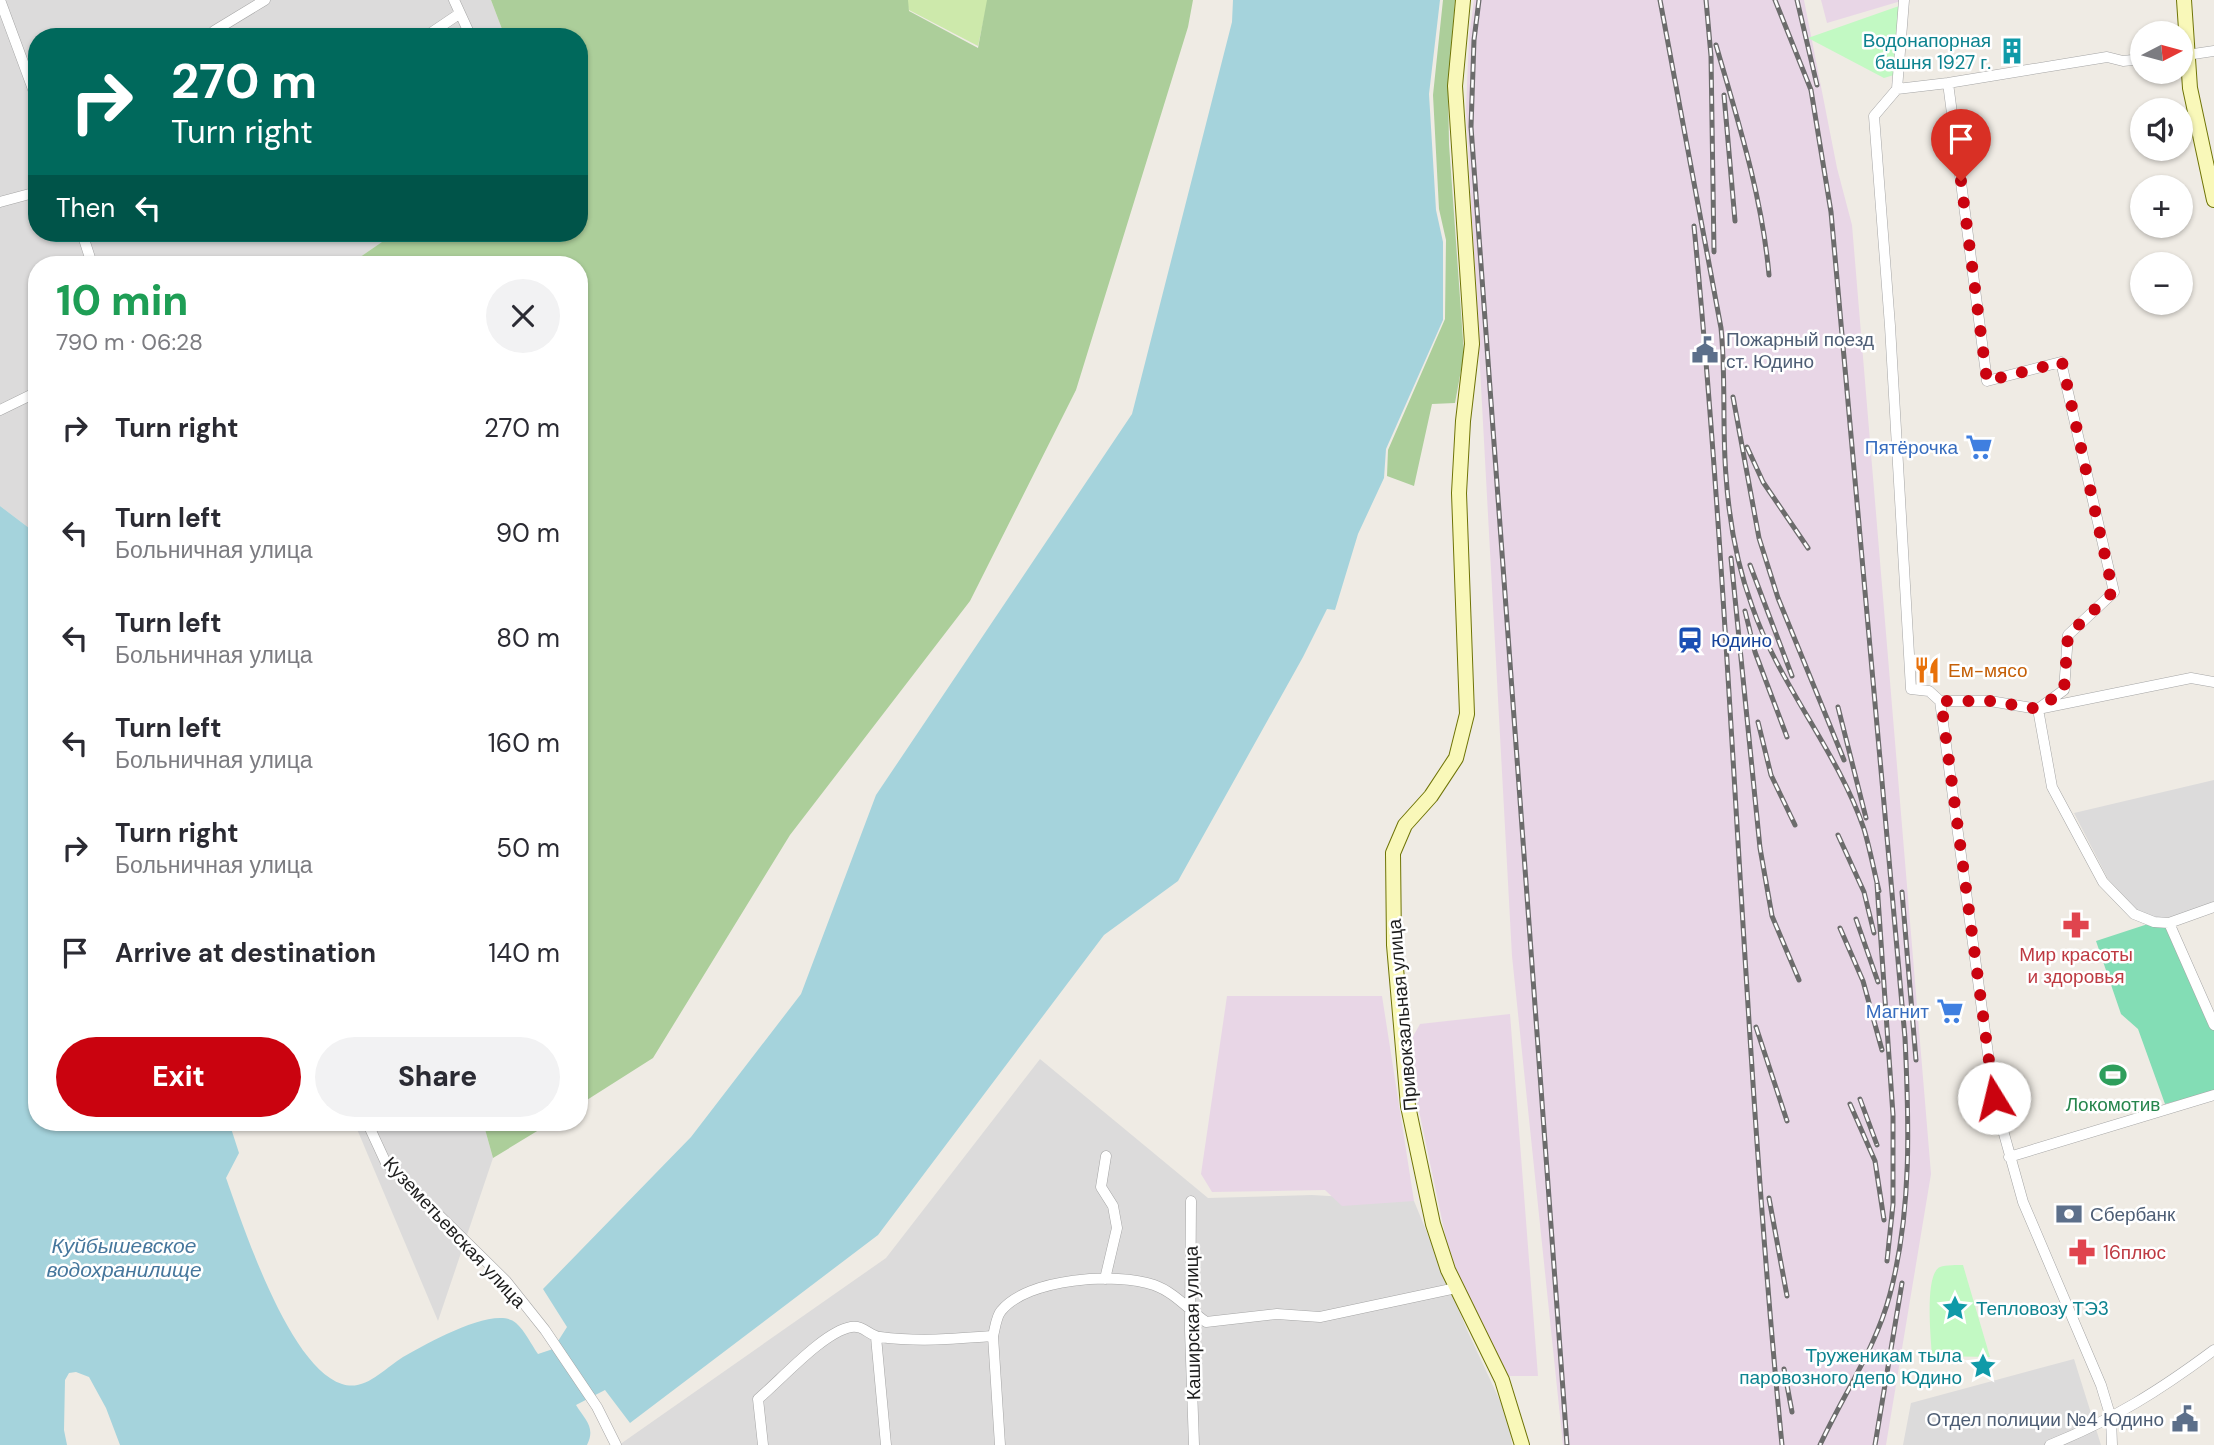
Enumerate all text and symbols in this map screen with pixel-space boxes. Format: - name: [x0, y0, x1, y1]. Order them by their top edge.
- north arrow: [2130, 21, 2193, 84]
- map controls: [2130, 21, 2193, 315]
- place label: Водонапорная башня 1927 г.: [1863, 28, 1991, 75]
- building icon: Водонапорная башня 1927 г.: [1997, 36, 2027, 66]
- text: 270 m: [171, 49, 317, 113]
- icon: right: [56, 56, 147, 147]
- button: sound: [2130, 98, 2193, 161]
- pin: [1931, 109, 1991, 181]
- text: Turn right: [171, 111, 313, 153]
- icon: arrive: [1942, 120, 1980, 158]
- button: +: [2130, 175, 2193, 238]
- icon: left: [129, 189, 167, 227]
- text: Then: [56, 191, 115, 225]
- button: −: [2130, 252, 2193, 315]
- text: 10 min: [56, 273, 188, 328]
- button: close: [486, 279, 560, 353]
- text: 790 m · 06:28: [56, 327, 203, 357]
- place label: Пожарный поезд ст. Юдино: [1726, 327, 1874, 374]
- public building icon: Пожарный поезд ст. Юдино: [1690, 335, 1720, 365]
- icon: right: [56, 409, 94, 447]
- text: Turn right: [115, 411, 239, 445]
- text: 270 m: [484, 411, 560, 445]
- supermarket icon: Пятёрочка: [1964, 432, 1994, 462]
- place label: Пятёрочка: [1865, 435, 1958, 460]
- text: Turn left: [115, 501, 222, 535]
- icon: left: [56, 514, 94, 552]
- text: 90 m: [496, 516, 560, 550]
- text: Больничная улица: [115, 535, 313, 565]
- text: Turn left: [115, 606, 222, 640]
- icon: left: [56, 619, 94, 657]
- text: 80 m: [496, 621, 560, 655]
- station icon: Юдино: [1675, 625, 1705, 655]
- place label: Юдино: [1711, 628, 1772, 653]
- text: Больничная улица: [115, 640, 313, 670]
- restaurant icon: Ем-мясо: [1912, 655, 1942, 685]
- place label: Ем-мясо: [1948, 658, 2028, 683]
- text: Turn left: [115, 711, 222, 745]
- icon: left: [56, 724, 94, 762]
- text: 160 m: [488, 726, 560, 760]
- text: Больничная улица: [115, 745, 313, 775]
- text: Turn right: [115, 816, 239, 850]
- icon: right: [56, 829, 94, 867]
- text: 50 m: [496, 831, 560, 865]
- text: Больничная улица: [115, 850, 313, 880]
- pharmacy icon: Мир красоты и здоровья: [2061, 910, 2091, 940]
- street label: Привокзальная улица: [1382, 917, 1423, 1112]
- icon: arrive: [56, 934, 94, 972]
- text: Arrive at destination: [115, 936, 376, 970]
- text: 140 m: [488, 936, 560, 970]
- place label: Мир красоты и здоровья: [2019, 942, 2133, 989]
- supermarket icon: Магнит: [1935, 996, 1965, 1026]
- place label: Магнит: [1866, 999, 1929, 1024]
- button: Exit: [56, 1037, 301, 1117]
- button: Share: [315, 1037, 560, 1117]
- sports icon: Локомотив: [2098, 1060, 2128, 1090]
- position arrow: [1957, 1061, 2031, 1135]
- place label: Локомотив: [2066, 1092, 2160, 1117]
- street label: Куземетьевская улица: [378, 1151, 532, 1314]
- bank icon: Сбербанк: [2054, 1199, 2084, 1229]
- place label: Сбербанк: [2090, 1202, 2176, 1227]
- water label: Куйбышевское водохранилище: [46, 1232, 202, 1284]
- pharmacy icon: 16плюс: [2067, 1237, 2097, 1267]
- place label: 16плюс: [2103, 1240, 2166, 1265]
- street label: Каширская улица: [1179, 1245, 1206, 1400]
- place icon: Тепловозу ТЭ3: [1940, 1293, 1970, 1323]
- place label: Тепловозу ТЭ3: [1976, 1296, 2109, 1321]
- place label: Труженикам тыла паровозного депо Юдино: [1739, 1343, 1962, 1390]
- place icon: Труженикам тыла паровозного депо Юдино: [1968, 1351, 1998, 1381]
- public building icon: Отдел полиции №4 Юдино: [2170, 1404, 2200, 1434]
- place label: Отдел полиции №4 Юдино: [1927, 1407, 2164, 1432]

